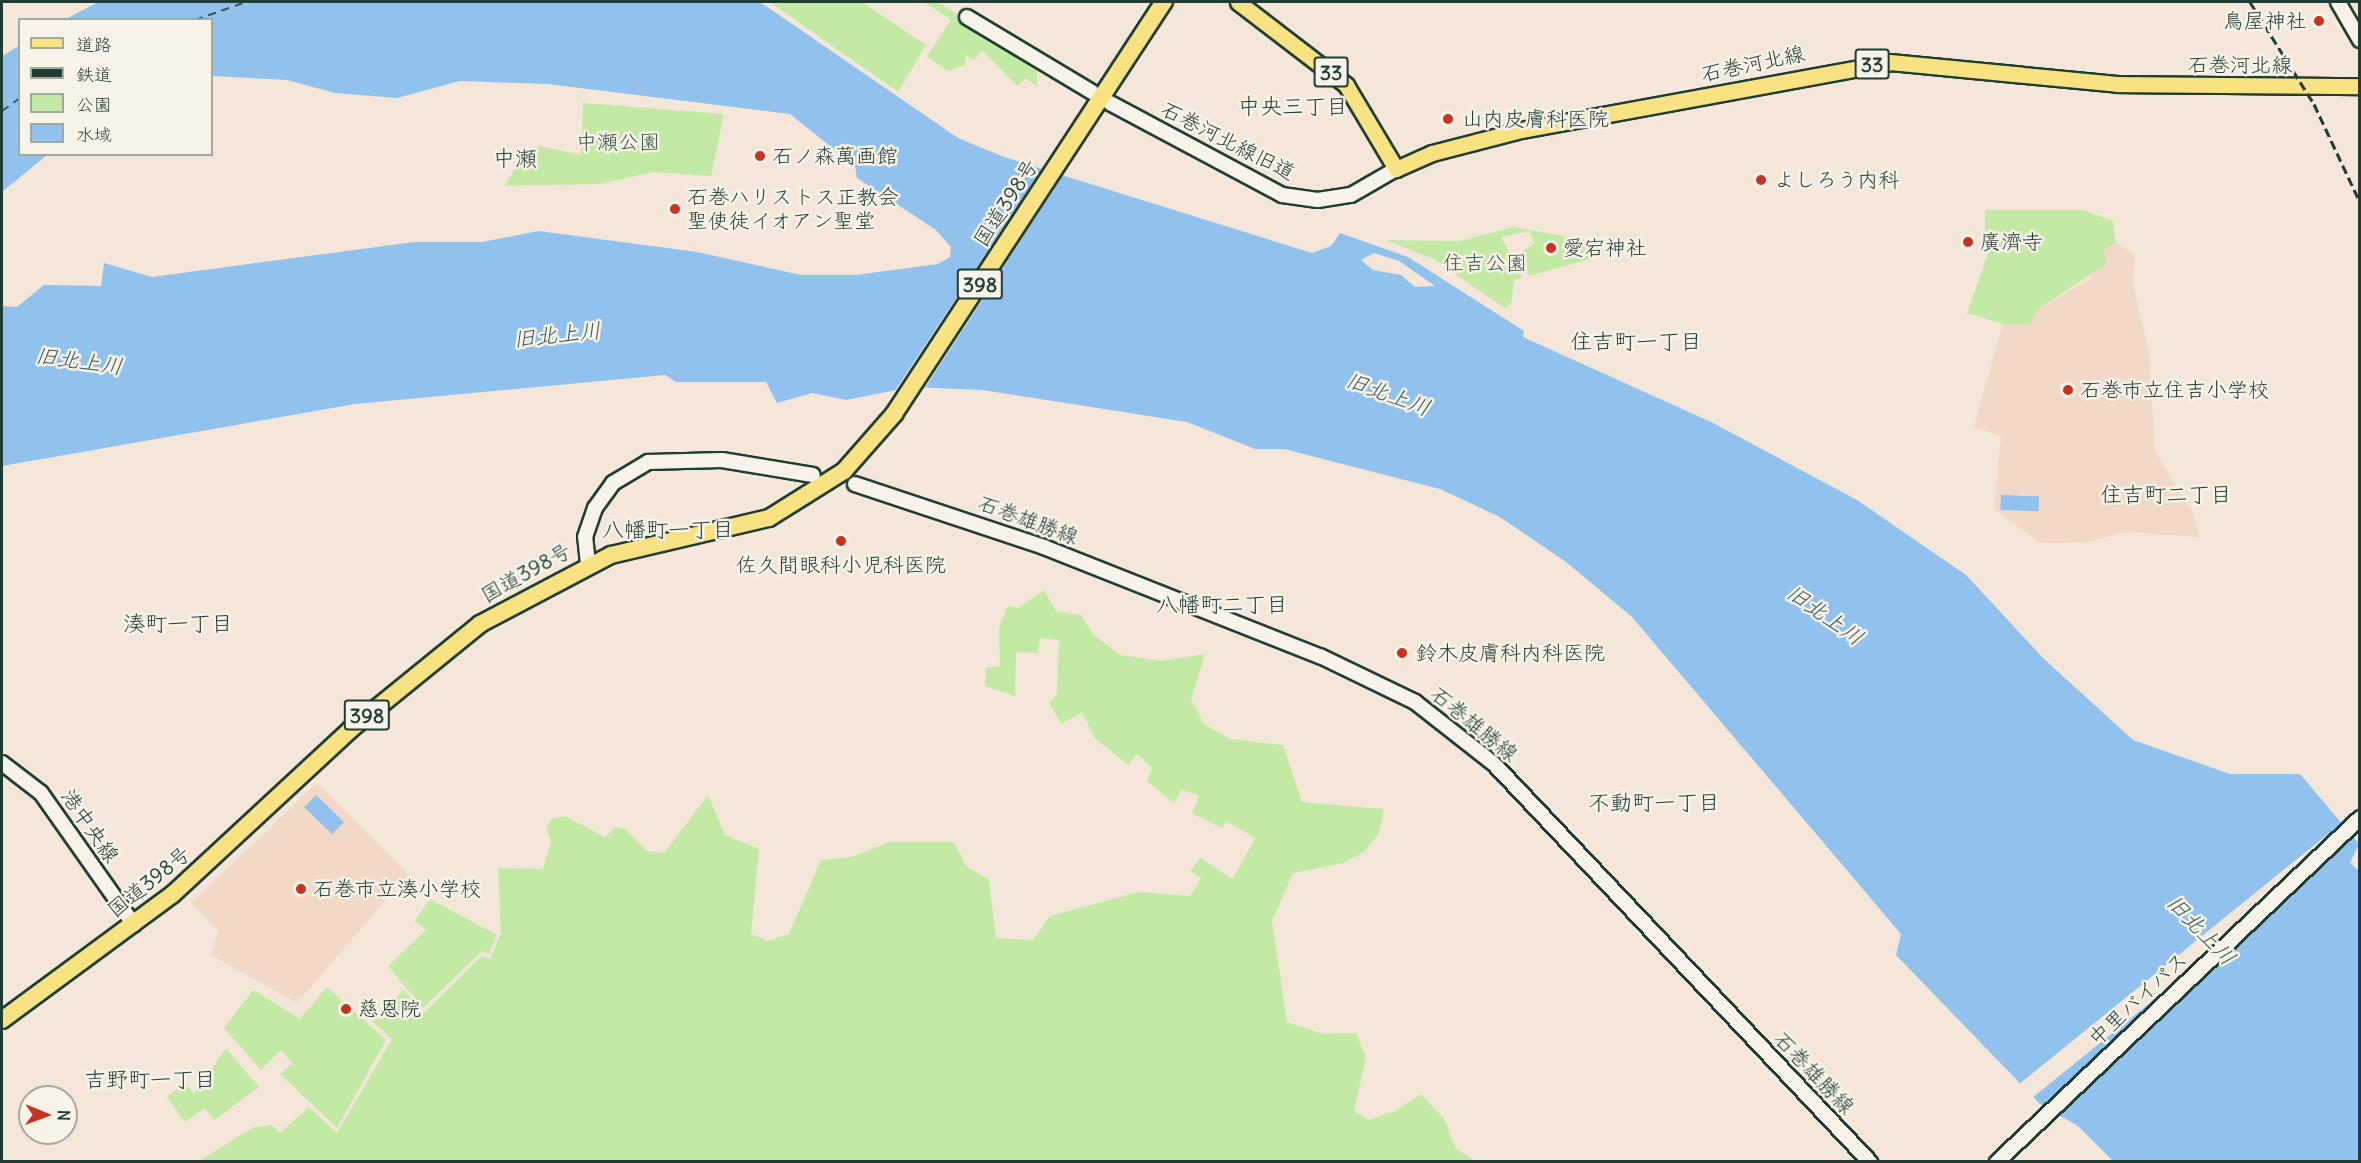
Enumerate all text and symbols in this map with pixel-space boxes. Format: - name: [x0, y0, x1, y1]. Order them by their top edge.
- place label: 鳥屋神社: [2223, 8, 2307, 34]
- marker: 鳥屋神社: [2312, 14, 2326, 28]
- legend: [18, 18, 213, 156]
- text: 道路: [76, 33, 112, 56]
- street label: 石巻河北線: [1699, 41, 1807, 87]
- road number: 33: [1854, 47, 1890, 81]
- street label: 石巻河北線: [2188, 52, 2292, 78]
- road number: 33: [1313, 55, 1349, 89]
- text: 鉄道: [76, 63, 112, 86]
- text: 公園: [76, 93, 112, 116]
- district label: 中央三丁目: [1238, 94, 1348, 120]
- street label: 石巻河北線旧道: [1157, 96, 1299, 186]
- place label: 山内皮膚科医院: [1462, 106, 1609, 132]
- marker: 山内皮膚科医院: [1439, 110, 1457, 128]
- text: 水域: [76, 123, 112, 146]
- park label: 中瀬公園: [576, 129, 660, 155]
- place label: 石ノ森萬画館: [772, 143, 898, 169]
- district label: 中瀬: [493, 146, 537, 172]
- marker: 石ノ森萬画館: [753, 149, 767, 163]
- street label: 国道398号: [968, 155, 1044, 251]
- place label: よしろう内科: [1774, 167, 1900, 193]
- marker: よしろう内科: [1752, 171, 1770, 189]
- place label: 石巻ハリストス正教会 聖使徒イオアン聖堂: [687, 184, 897, 234]
- marker: 石巻ハリストス正教会 聖使徒イオアン聖堂: [668, 202, 682, 216]
- place label: 廣濟寺: [1980, 229, 2043, 255]
- place label: 愛宕神社: [1563, 235, 1647, 261]
- marker: 廣濟寺: [1961, 235, 1975, 249]
- marker: 愛宕神社: [1544, 241, 1558, 255]
- park label: 住吉公園: [1443, 250, 1527, 276]
- road number: 398: [956, 267, 1004, 301]
- water label: 旧北上川: [512, 317, 602, 353]
- district label: 住吉町一丁目: [1570, 329, 1702, 355]
- water label: 旧北上川: [34, 342, 124, 380]
- water label: 旧北上川: [1342, 367, 1434, 421]
- place label: 石巻市立住吉小学校: [2080, 377, 2269, 403]
- marker: 石巻市立住吉小学校: [2061, 383, 2075, 397]
- district label: 住吉町二丁目: [2100, 482, 2232, 508]
- street label: 石巻雄勝線: [974, 490, 1082, 550]
- district label: 八幡町一丁目: [602, 517, 734, 543]
- marker: 佐久間眼科小児科医院: [832, 532, 850, 550]
- street label: 国道398号: [477, 538, 575, 608]
- place label: 佐久間眼科小児科医院: [736, 552, 946, 578]
- water label: 旧北上川: [1781, 579, 1869, 651]
- district label: 八幡町二丁目: [1156, 592, 1288, 618]
- district label: 湊町一丁目: [123, 611, 233, 637]
- place label: 鈴木皮膚科内科医院: [1416, 640, 1605, 666]
- marker: 鈴木皮膚科内科医院: [1393, 644, 1411, 662]
- street label: 石巻雄勝線: [1425, 681, 1523, 767]
- road number: 398: [343, 698, 391, 732]
- street label: 港中央線: [56, 784, 124, 868]
- district label: 不動町一丁目: [1588, 790, 1720, 816]
- street label: 国道398号: [103, 841, 195, 923]
- place label: 石巻市立湊小学校: [313, 876, 481, 902]
- marker: 石巻市立湊小学校: [294, 882, 308, 896]
- water label: 旧北上川: [2161, 889, 2241, 971]
- street label: 中里バイパス: [2083, 947, 2193, 1051]
- place label: 慈恩院: [358, 996, 421, 1022]
- marker: 慈恩院: [339, 1002, 353, 1016]
- street label: 石巻雄勝線: [1768, 1026, 1860, 1120]
- district label: 吉野町一丁目: [84, 1067, 216, 1093]
- north arrow: [18, 1085, 78, 1145]
- text: N: [54, 1110, 74, 1121]

